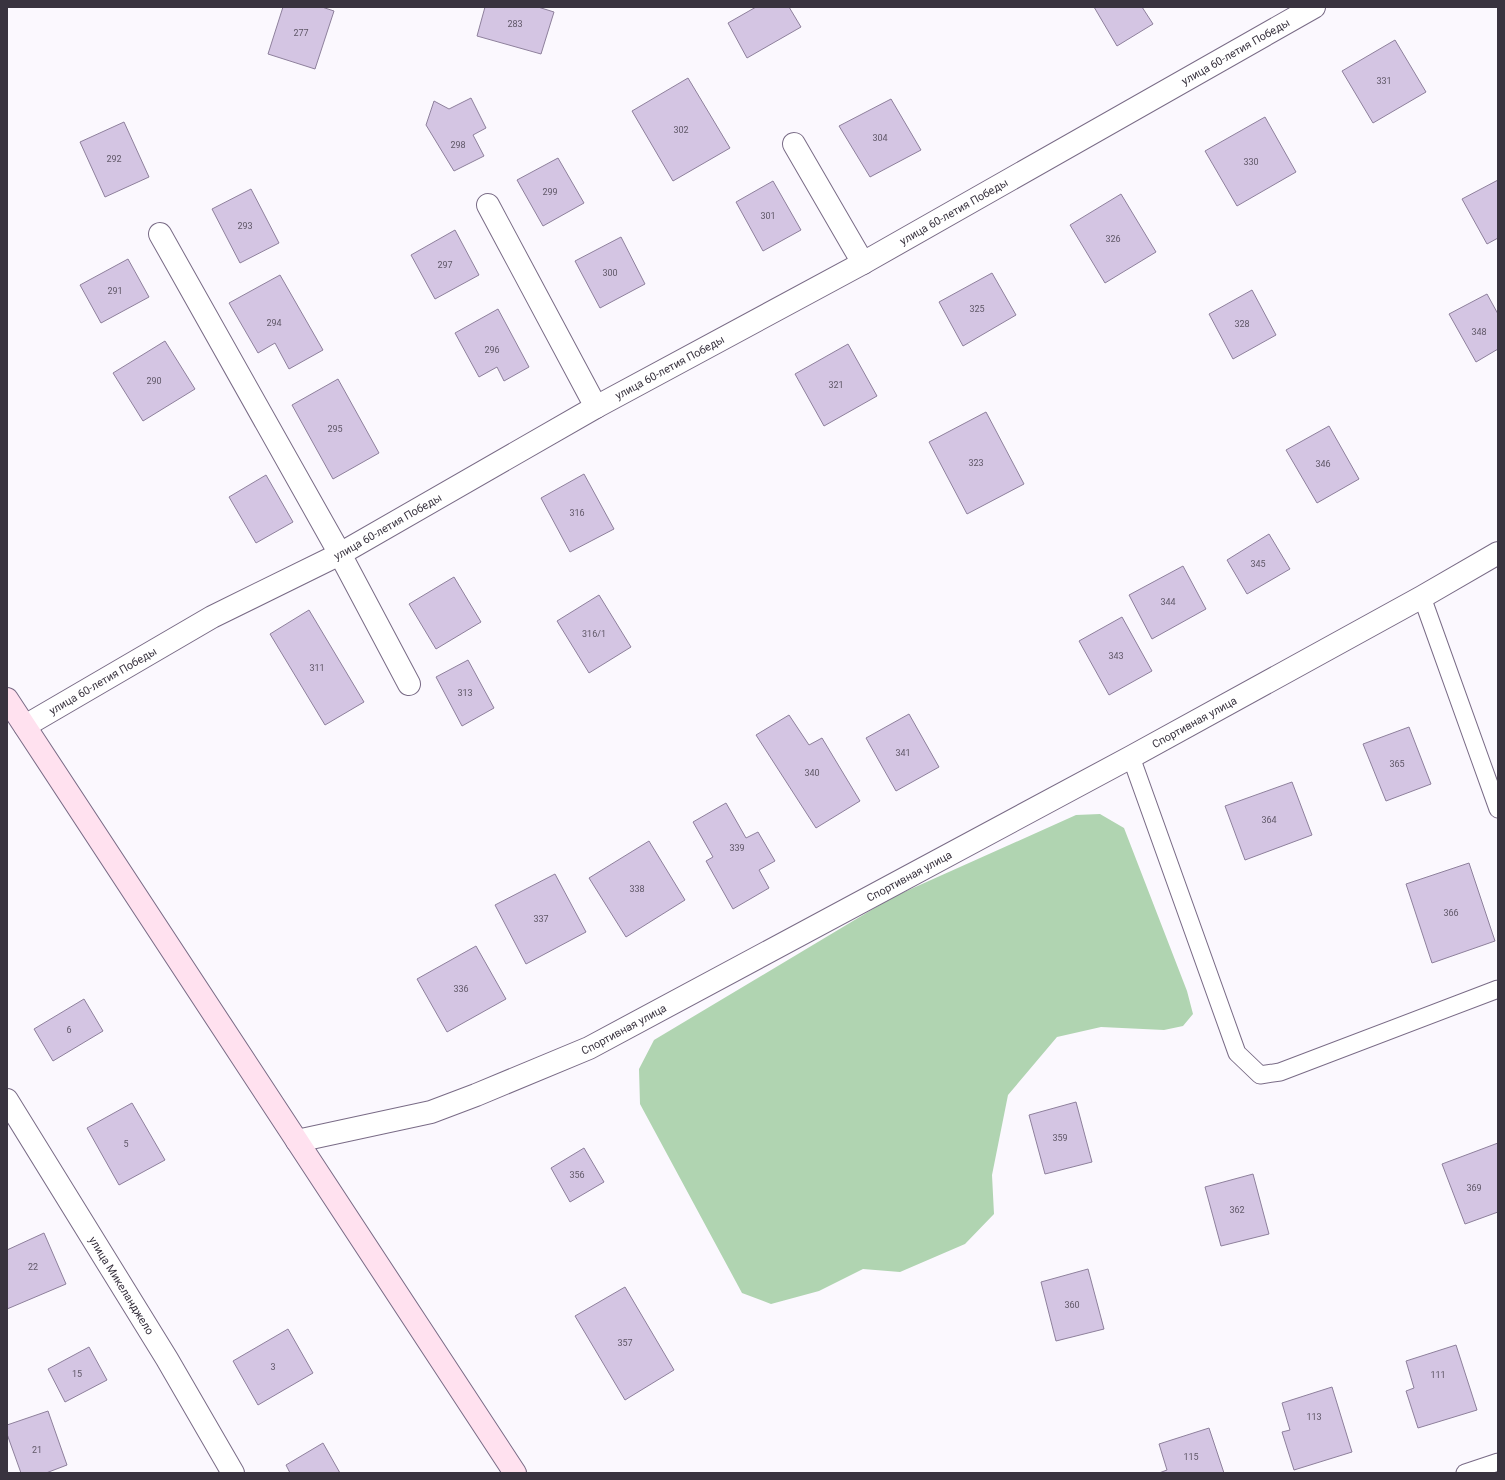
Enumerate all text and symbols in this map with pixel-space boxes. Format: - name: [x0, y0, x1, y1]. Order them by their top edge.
- street label: улица 60-летия Победы: [1179, 16, 1292, 87]
- house number: 283: [507, 19, 523, 29]
- house number: 277: [293, 28, 309, 38]
- house number: 331: [1376, 76, 1392, 86]
- house number: 302: [673, 125, 689, 135]
- house number: 304: [872, 133, 888, 143]
- house number: 298: [450, 140, 466, 150]
- house number: 292: [106, 154, 122, 164]
- house number: 330: [1243, 157, 1259, 167]
- street label: улица 60-летия Победы: [897, 176, 1010, 247]
- house number: 299: [542, 187, 558, 197]
- house number: 301: [760, 211, 776, 221]
- house number: 293: [237, 221, 253, 231]
- house number: 326: [1105, 234, 1121, 244]
- house number: 297: [437, 260, 453, 270]
- house number: 300: [602, 268, 618, 278]
- house number: 291: [107, 286, 123, 296]
- house number: 325: [969, 304, 985, 314]
- house number: 294: [266, 318, 282, 328]
- house number: 328: [1234, 319, 1250, 329]
- house number: 348: [1471, 327, 1487, 337]
- street label: улица 60-летия Победы: [613, 333, 727, 402]
- house number: 296: [484, 345, 500, 355]
- house number: 290: [146, 376, 162, 386]
- house number: 321: [828, 380, 844, 390]
- house number: 295: [327, 424, 343, 434]
- house number: 323: [968, 458, 984, 468]
- house number: 346: [1315, 459, 1331, 469]
- street label: улица 60-летия Победы: [332, 491, 444, 563]
- house number: 316: [569, 508, 585, 518]
- house number: 345: [1250, 559, 1266, 569]
- house number: 344: [1160, 597, 1176, 607]
- house number: 316/1: [582, 629, 606, 639]
- street label: улица 60-летия Победы: [47, 644, 159, 717]
- house number: 343: [1108, 651, 1124, 661]
- house number: 311: [309, 663, 325, 673]
- house number: 313: [457, 688, 473, 698]
- street label: Спортивная улица: [1150, 694, 1239, 751]
- house number: 341: [895, 748, 911, 758]
- house number: 365: [1389, 759, 1405, 769]
- house number: 340: [804, 768, 820, 778]
- house number: 364: [1261, 815, 1277, 825]
- house number: 339: [729, 843, 745, 853]
- street label: Спортивная улица: [864, 848, 954, 904]
- house number: 338: [629, 884, 645, 894]
- house number: 366: [1443, 908, 1459, 918]
- house number: 337: [533, 914, 549, 924]
- house number: 336: [453, 984, 469, 994]
- street label: Спортивная улица: [579, 1001, 669, 1057]
- house number: 6: [66, 1025, 72, 1035]
- house number: 359: [1052, 1133, 1068, 1143]
- house number: 5: [123, 1139, 129, 1149]
- house number: 356: [569, 1170, 585, 1180]
- house number: 369: [1466, 1183, 1482, 1193]
- house number: 362: [1229, 1205, 1245, 1215]
- street label: улица Микеланджело: [86, 1234, 157, 1337]
- house number: 22: [28, 1262, 38, 1272]
- house number: 360: [1064, 1300, 1080, 1310]
- house number: 357: [617, 1338, 633, 1348]
- house number: 3: [270, 1362, 276, 1372]
- house number: 15: [72, 1369, 82, 1379]
- house number: 111: [1430, 1370, 1446, 1380]
- house number: 113: [1306, 1412, 1322, 1422]
- house number: 21: [32, 1445, 42, 1455]
- house number: 115: [1183, 1452, 1199, 1462]

